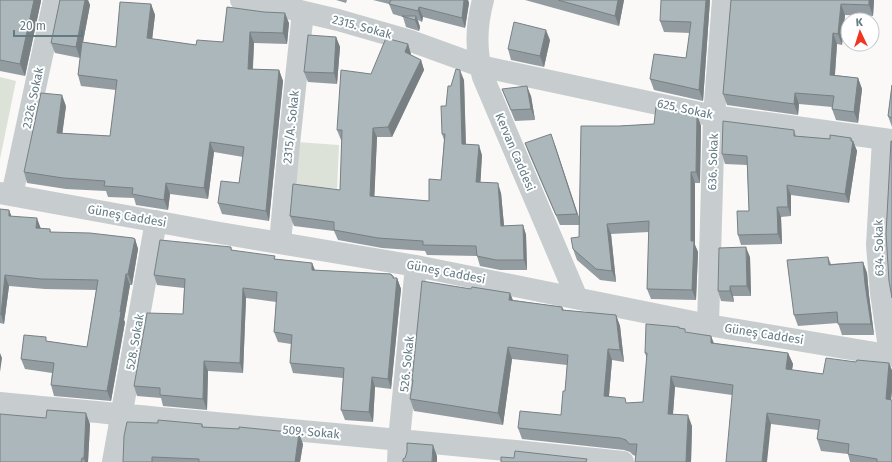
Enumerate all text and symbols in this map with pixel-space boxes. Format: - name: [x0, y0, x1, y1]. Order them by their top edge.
- scale bar: [14, 12, 82, 38]
- street label: 2315. Sokak: [331, 12, 394, 42]
- north arrow: [840, 12, 880, 52]
- text: K: [855, 16, 864, 29]
- text: 20 m: [20, 19, 46, 33]
- street label: 2326. Sokak: [20, 65, 47, 130]
- street label: 2315/A. Sokak: [280, 89, 302, 164]
- street label: 625. Sokak: [656, 96, 715, 122]
- street label: Kervan Caddesi: [492, 111, 538, 193]
- street label: 636. Sokak: [705, 132, 721, 191]
- street label: Güneş Caddesi: [86, 202, 168, 230]
- street label: 634. Sokak: [871, 219, 886, 277]
- street label: Güneş Caddesi: [405, 258, 487, 286]
- street label: 528. Sokak: [123, 312, 147, 371]
- street label: Güneş Caddesi: [723, 321, 805, 347]
- street label: 526. Sokak: [397, 334, 417, 393]
- street label: 509. Sokak: [282, 423, 341, 442]

